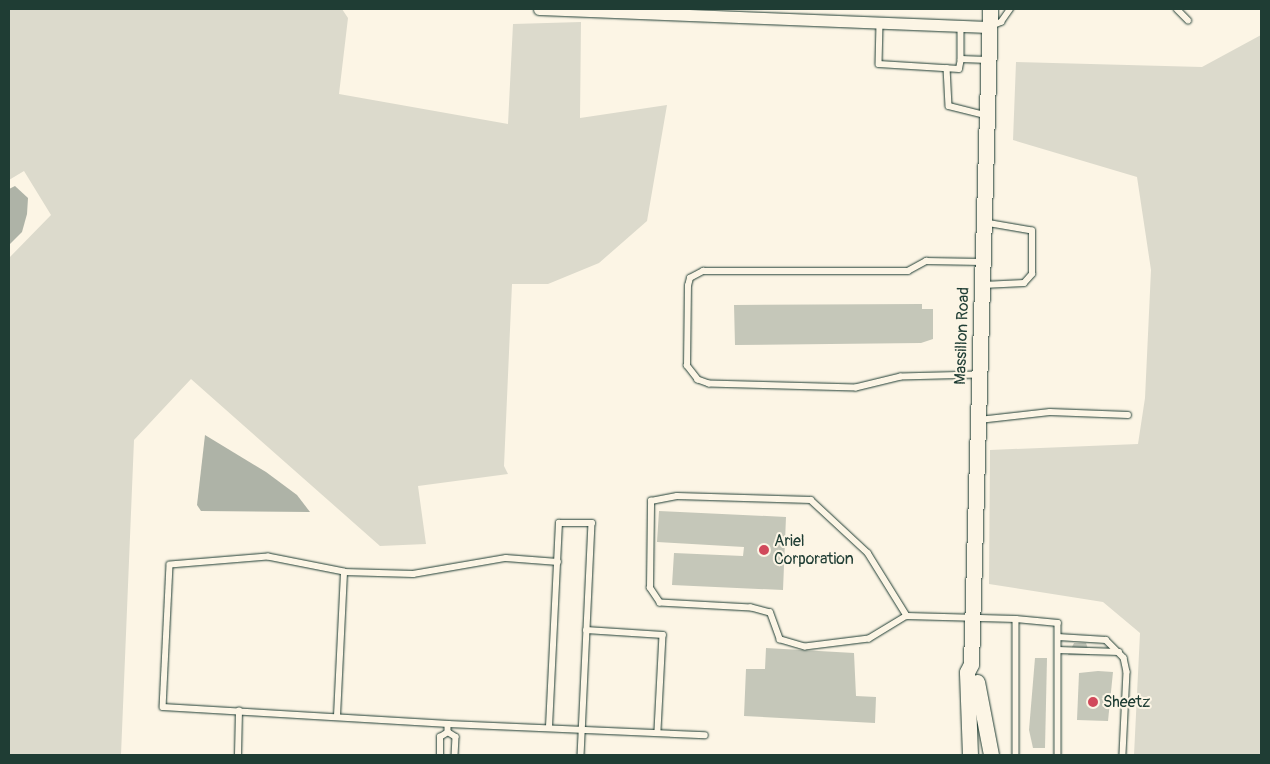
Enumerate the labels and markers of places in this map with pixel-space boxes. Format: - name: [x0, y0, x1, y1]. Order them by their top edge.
- place label: Ariel Corporation: [774, 531, 854, 569]
- marker: Ariel Corporation: [758, 544, 770, 556]
- place label: Sheetz: [1103, 692, 1150, 712]
- marker: Sheetz: [1087, 696, 1099, 708]

